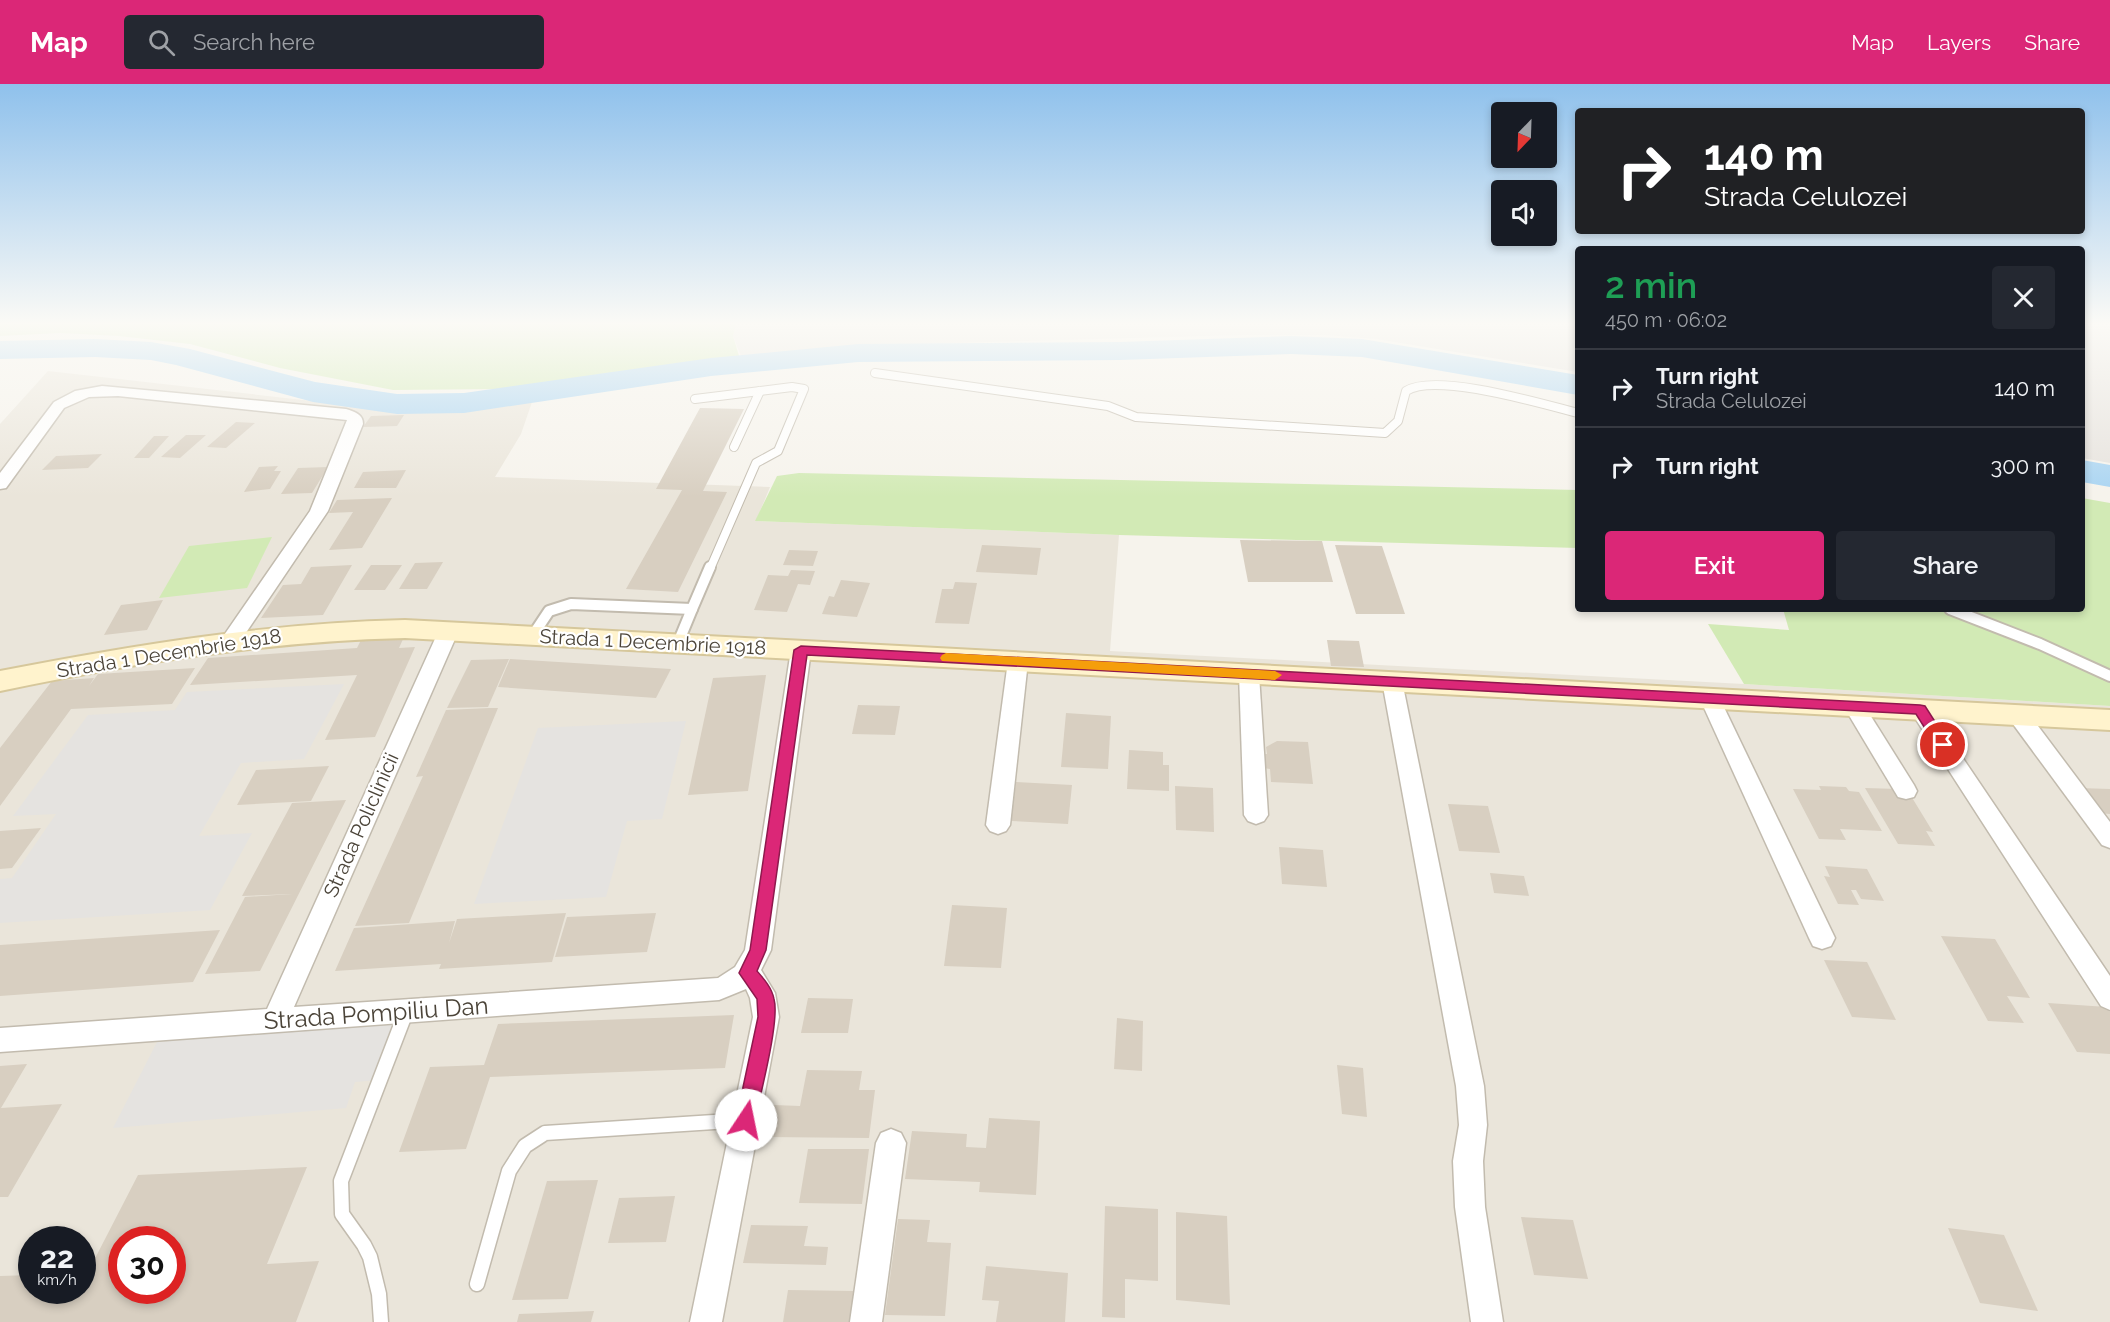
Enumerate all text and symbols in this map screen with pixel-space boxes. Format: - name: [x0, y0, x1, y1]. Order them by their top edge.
- search box: [124, 15, 544, 69]
- text: Map: [30, 26, 88, 59]
- icon: search: [145, 26, 178, 59]
- text: Search here: [193, 29, 315, 55]
- text: Map: [1851, 30, 1894, 55]
- text: Layers: [1927, 30, 1991, 55]
- text: Share: [2024, 30, 2080, 55]
- north arrow: [1491, 102, 1557, 168]
- map controls: [1491, 102, 1557, 246]
- text: 140 m: [1704, 131, 1824, 180]
- icon: right: [1605, 132, 1683, 210]
- button: sound: [1491, 180, 1557, 246]
- text: Strada Celulozei: [1704, 181, 1907, 212]
- text: 2 min: [1605, 264, 1697, 306]
- button: close: [1992, 266, 2055, 329]
- text: 450 m · 06:02: [1605, 308, 1727, 332]
- text: Turn right: [1656, 363, 1759, 389]
- icon: right: [1605, 372, 1638, 405]
- text: 140 m: [1994, 375, 2055, 401]
- text: Strada Celulozei: [1656, 389, 1807, 413]
- icon: right: [1605, 450, 1638, 483]
- text: Turn right: [1656, 453, 1759, 479]
- text: 300 m: [1990, 453, 2055, 479]
- button: Exit: [1605, 531, 1824, 600]
- button: Share: [1836, 531, 2055, 600]
- street label: Strada 1 Decembrie 1918: [55, 623, 283, 683]
- street label: Strada 1 Decembrie 1918: [539, 624, 767, 660]
- pin: [1917, 719, 1968, 770]
- icon: arrive: [1926, 728, 1959, 761]
- street label: Strada Policlinicii: [318, 749, 404, 901]
- street label: Strada Pompiliu Dan: [263, 991, 489, 1035]
- position arrow: [714, 1088, 778, 1152]
- speed limit sign: 30: [108, 1226, 186, 1304]
- text: 22: [40, 1240, 74, 1275]
- text: km/h: [37, 1271, 77, 1289]

